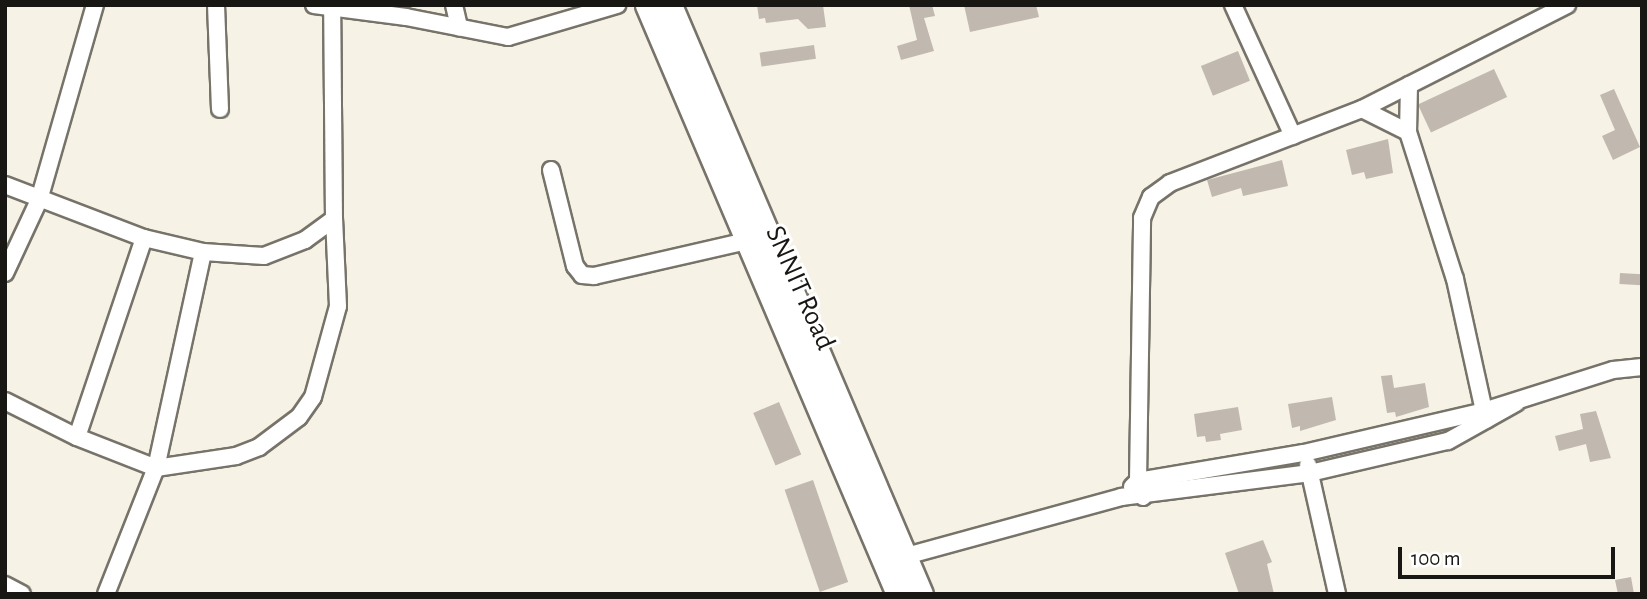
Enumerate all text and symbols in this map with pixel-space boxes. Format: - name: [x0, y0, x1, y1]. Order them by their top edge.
- street label: SNNIT Road: [758, 221, 842, 355]
- scale bar: [1402, 532, 1619, 576]
- text: 100 m: [1411, 548, 1461, 569]

